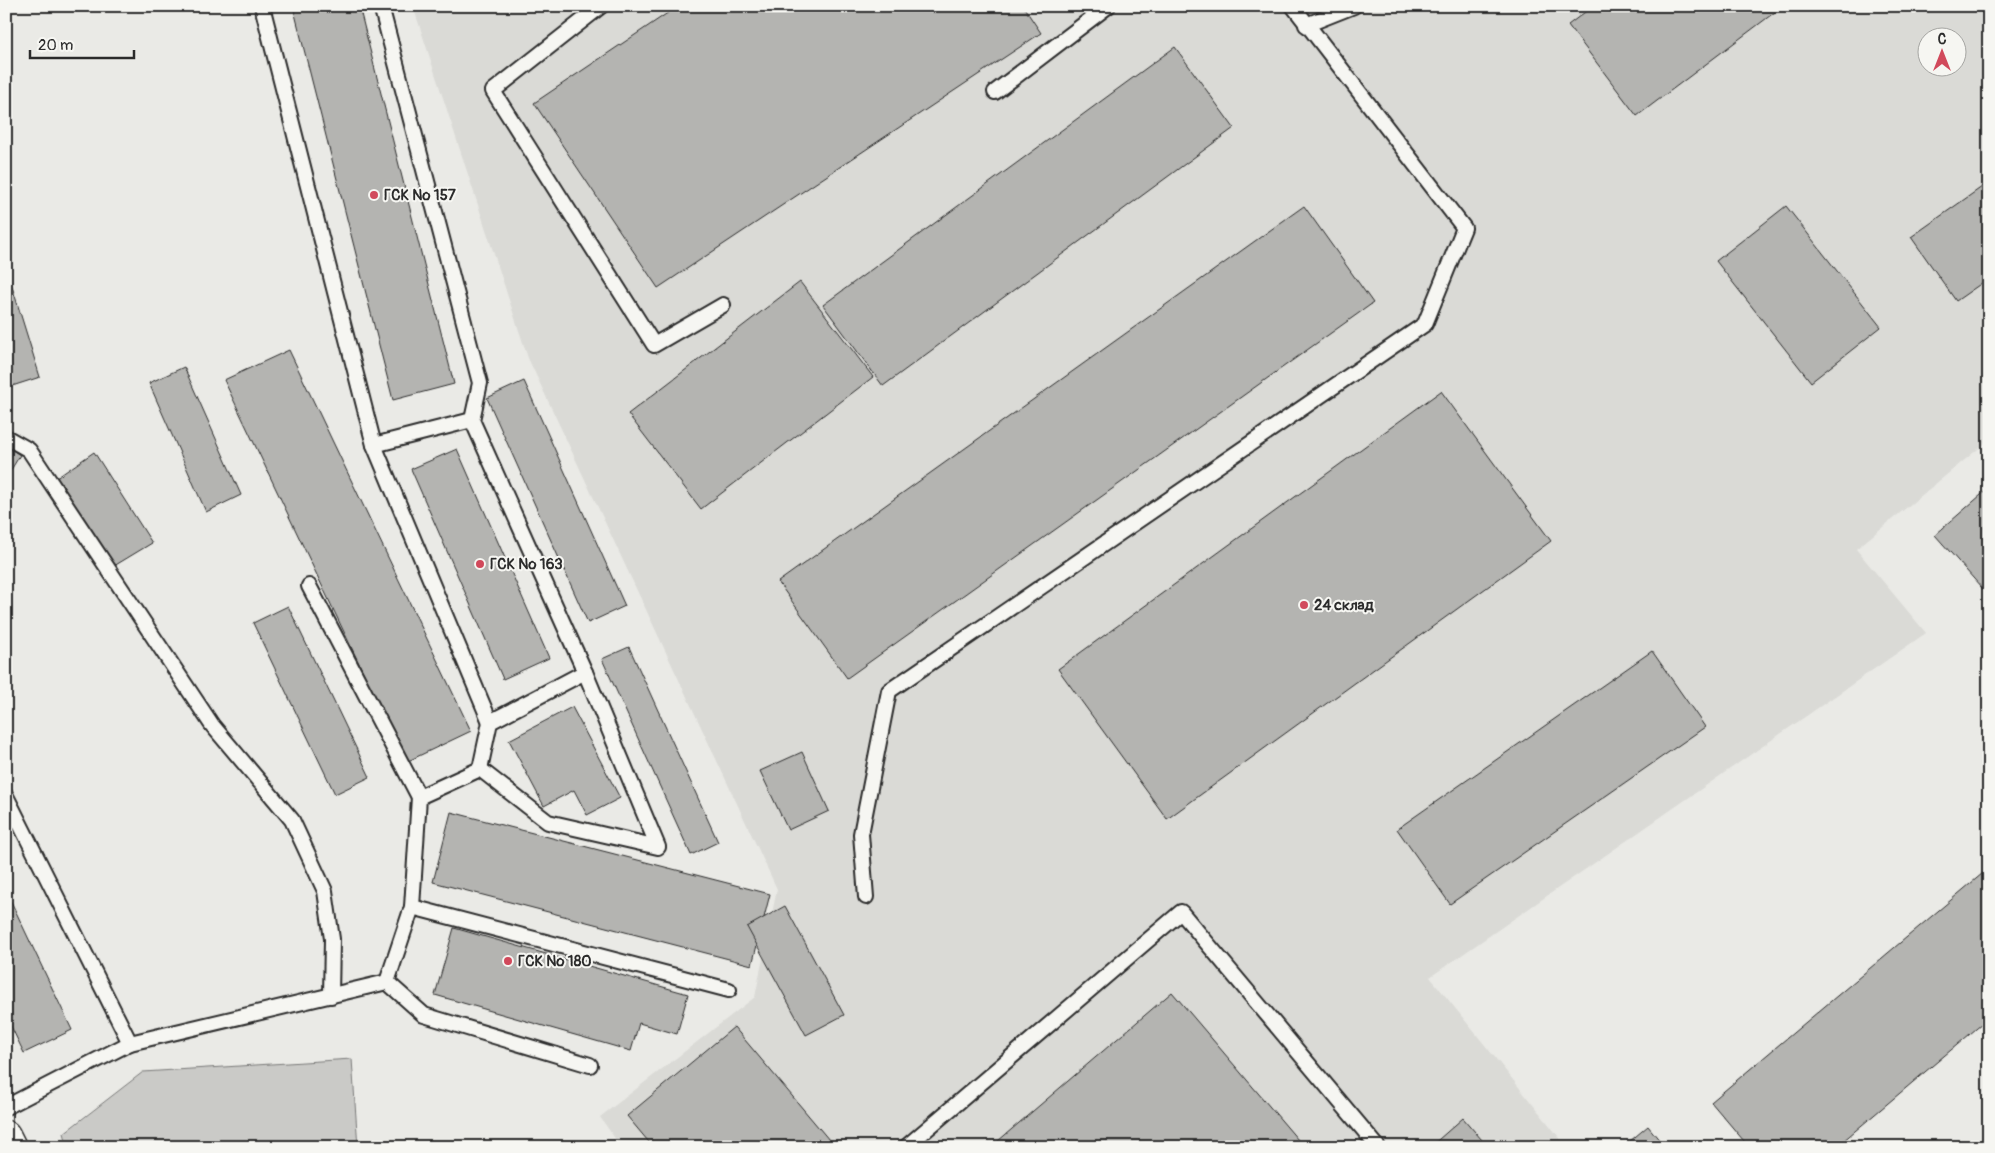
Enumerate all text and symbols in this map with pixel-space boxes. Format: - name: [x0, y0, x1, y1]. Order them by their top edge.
- scale bar: [30, 28, 134, 60]
- north arrow: [1918, 28, 1968, 78]
- text: С: [1938, 31, 1947, 48]
- text: 20 m: [38, 36, 73, 55]
- place label: ГСК № 157: [384, 186, 456, 205]
- marker: ГСК № 157: [368, 189, 380, 201]
- place label: ГСК № 163: [490, 555, 563, 574]
- marker: ГСК № 163: [474, 558, 486, 570]
- place label: 24 склад: [1314, 596, 1375, 615]
- marker: 24 склад: [1298, 599, 1310, 611]
- place label: ГСК № 180: [518, 952, 591, 971]
- marker: ГСК № 180: [502, 955, 514, 967]

